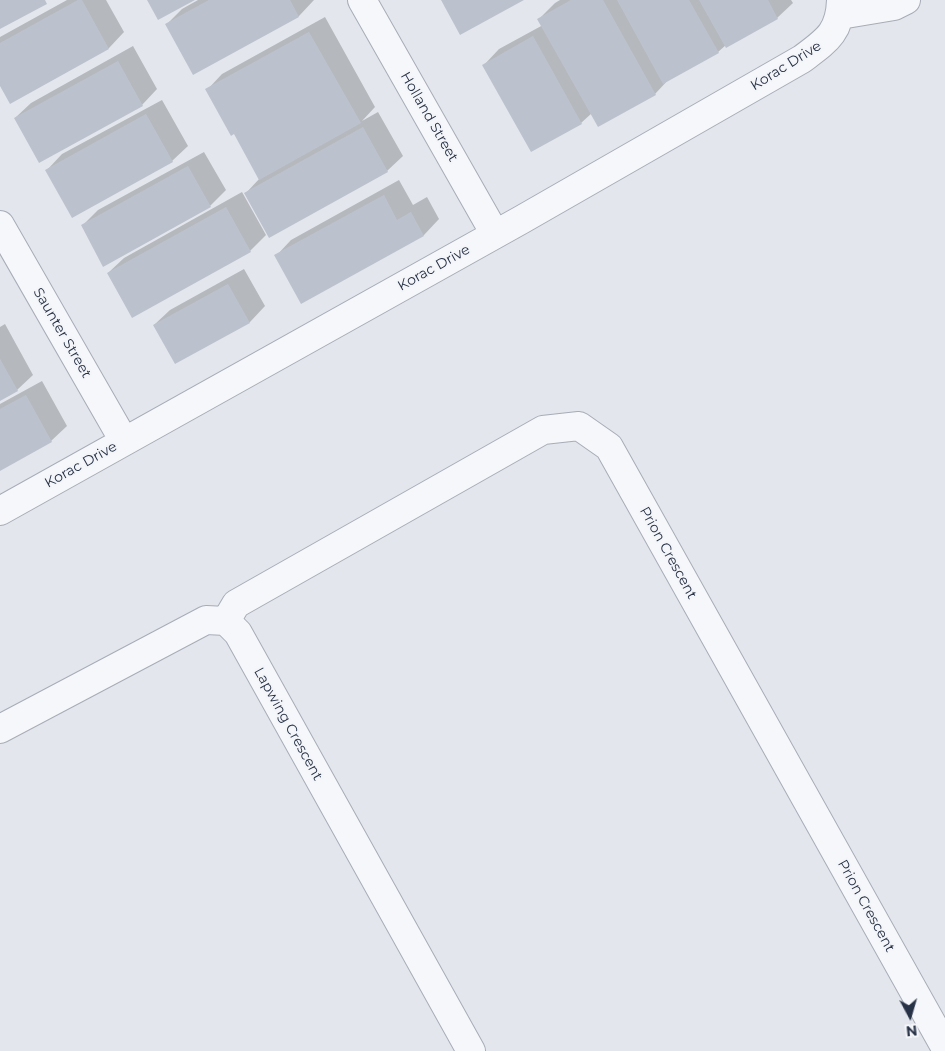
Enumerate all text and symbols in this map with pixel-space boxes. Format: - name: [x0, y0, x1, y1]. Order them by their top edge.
- street label: Korac Drive: [748, 38, 824, 94]
- street label: Holland Street: [396, 69, 462, 165]
- street label: Korac Drive: [395, 241, 473, 295]
- street label: Saunter Street: [29, 285, 95, 381]
- street label: Korac Drive: [42, 438, 120, 492]
- street label: Prion Crescent: [636, 504, 700, 602]
- street label: Lapwing Crescent: [250, 665, 326, 783]
- street label: Prion Crescent: [834, 857, 898, 955]
- north arrow: [885, 991, 935, 1041]
- text: N: [905, 1021, 918, 1040]

